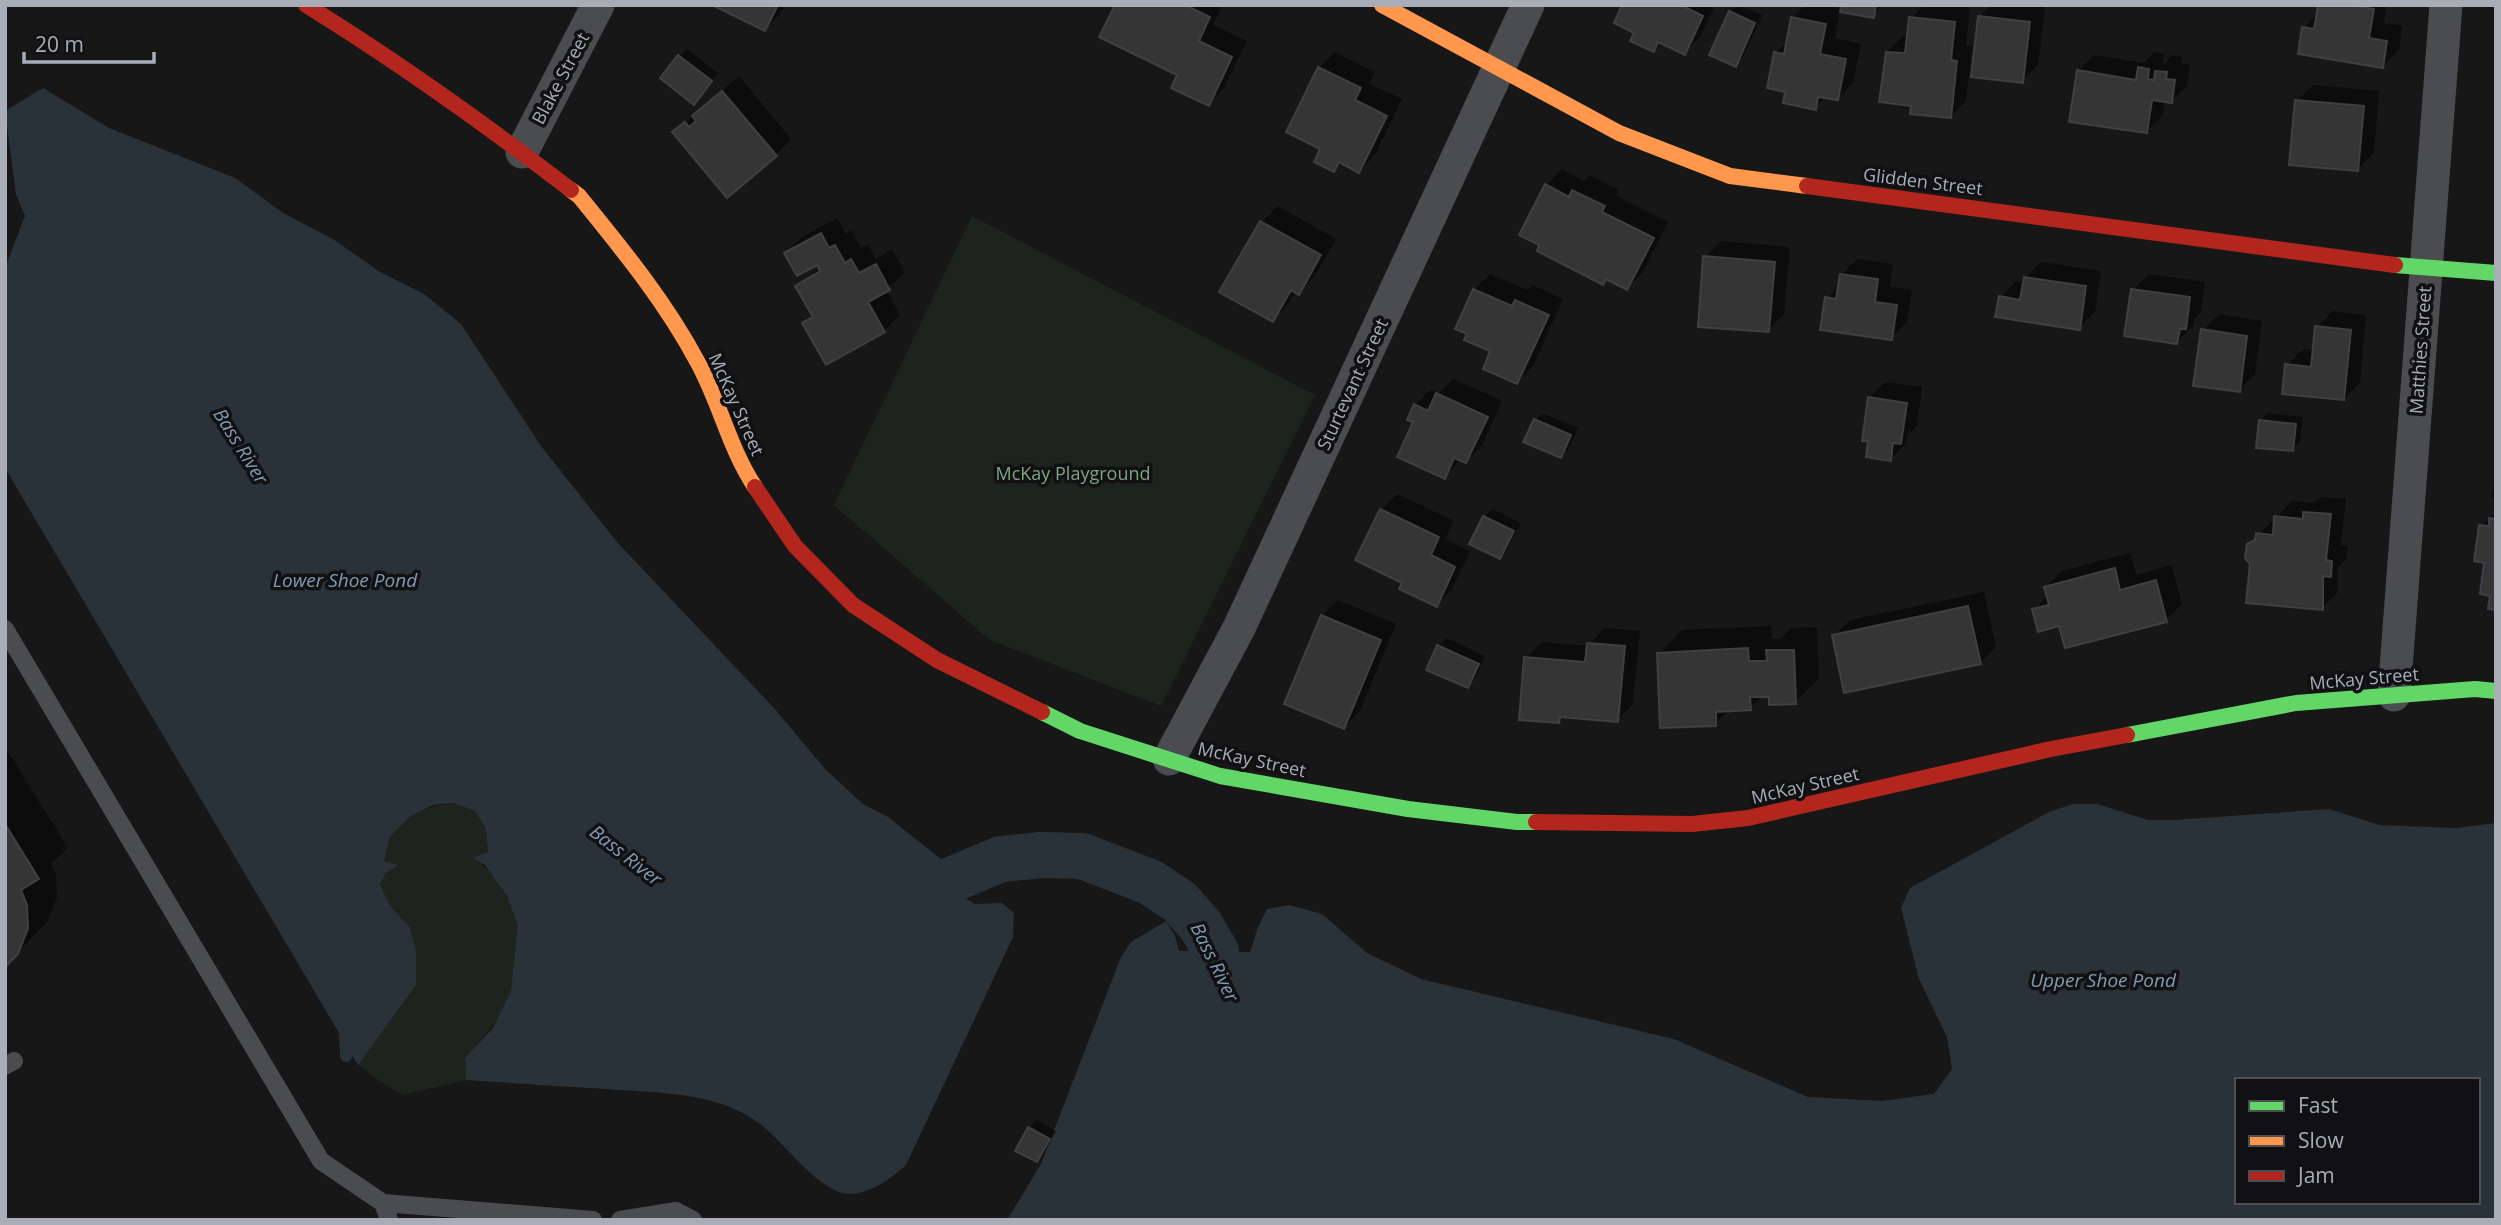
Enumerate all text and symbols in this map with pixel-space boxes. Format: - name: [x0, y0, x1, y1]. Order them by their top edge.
- scale bar: [24, 21, 154, 65]
- street label: Blake Street: [526, 28, 594, 128]
- text: 20 m: [35, 30, 84, 58]
- street label: Glidden Street: [1862, 162, 1984, 200]
- street label: Matthies Street: [2404, 285, 2436, 415]
- street label: Sturtevant Street: [1311, 314, 1393, 454]
- street label: McKay Street: [704, 349, 770, 459]
- water label: Bass River: [207, 403, 275, 490]
- park label: McKay Playground: [996, 461, 1150, 485]
- water label: Lower Shoe Pond: [273, 567, 418, 593]
- street label: McKay Street: [2308, 661, 2420, 695]
- street label: McKay Street: [1196, 736, 1308, 782]
- street label: McKay Street: [1749, 761, 1861, 809]
- water label: Bass River: [585, 819, 669, 892]
- water label: Bass River: [1185, 918, 1246, 1007]
- water label: Upper Shoe Pond: [2030, 967, 2177, 993]
- legend: [2235, 1078, 2480, 1204]
- text: Fast: [2298, 1091, 2338, 1119]
- text: Slow: [2298, 1126, 2344, 1154]
- text: Jam: [2296, 1161, 2335, 1189]

